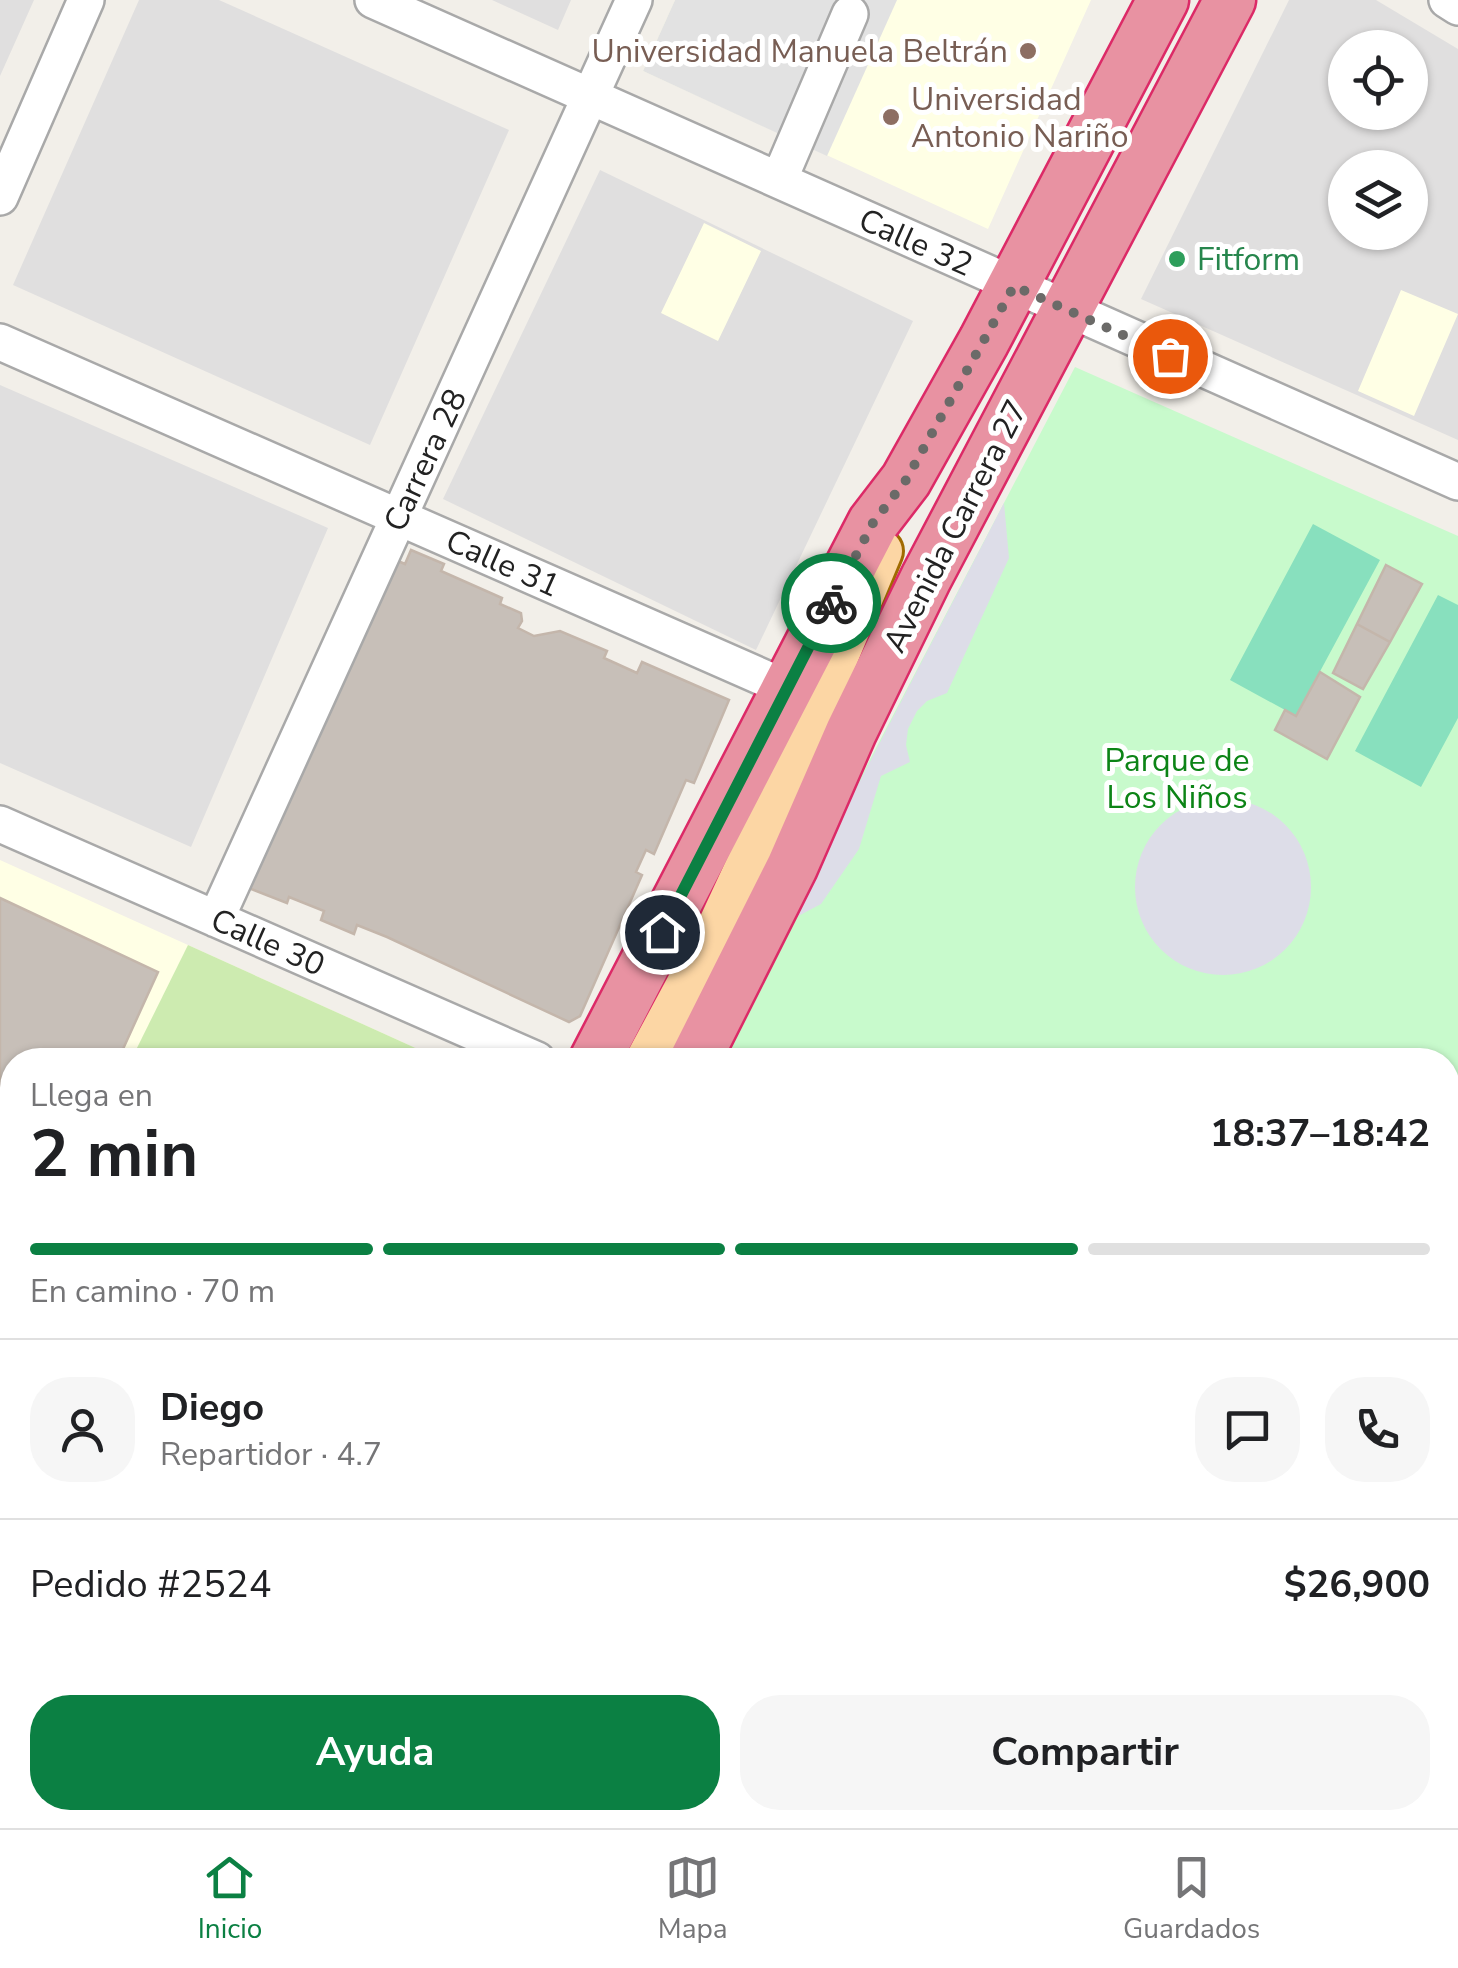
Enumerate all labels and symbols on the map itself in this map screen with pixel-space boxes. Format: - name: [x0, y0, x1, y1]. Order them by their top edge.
- place label: Universidad Manuela Beltrán: [592, 30, 1008, 73]
- marker: Universidad Manuela Beltrán: [1017, 40, 1039, 62]
- place label: Universidad Antonio Nariño: [911, 78, 1128, 158]
- marker: Universidad Antonio Nariño: [880, 106, 902, 128]
- street label: Calle 32: [852, 198, 980, 287]
- place label: Fitform: [1197, 238, 1300, 281]
- marker: Fitform: [1166, 248, 1188, 270]
- pin: [1128, 314, 1213, 399]
- street label: Carrera 28: [374, 382, 477, 538]
- street label: Avenida Carrera 27: [873, 393, 1038, 660]
- street label: Calle 31: [439, 519, 567, 608]
- courier: [781, 553, 881, 653]
- park label: Parque de Los Niños: [1104, 739, 1250, 819]
- pin: [620, 890, 705, 975]
- street label: Calle 30: [204, 898, 332, 987]

